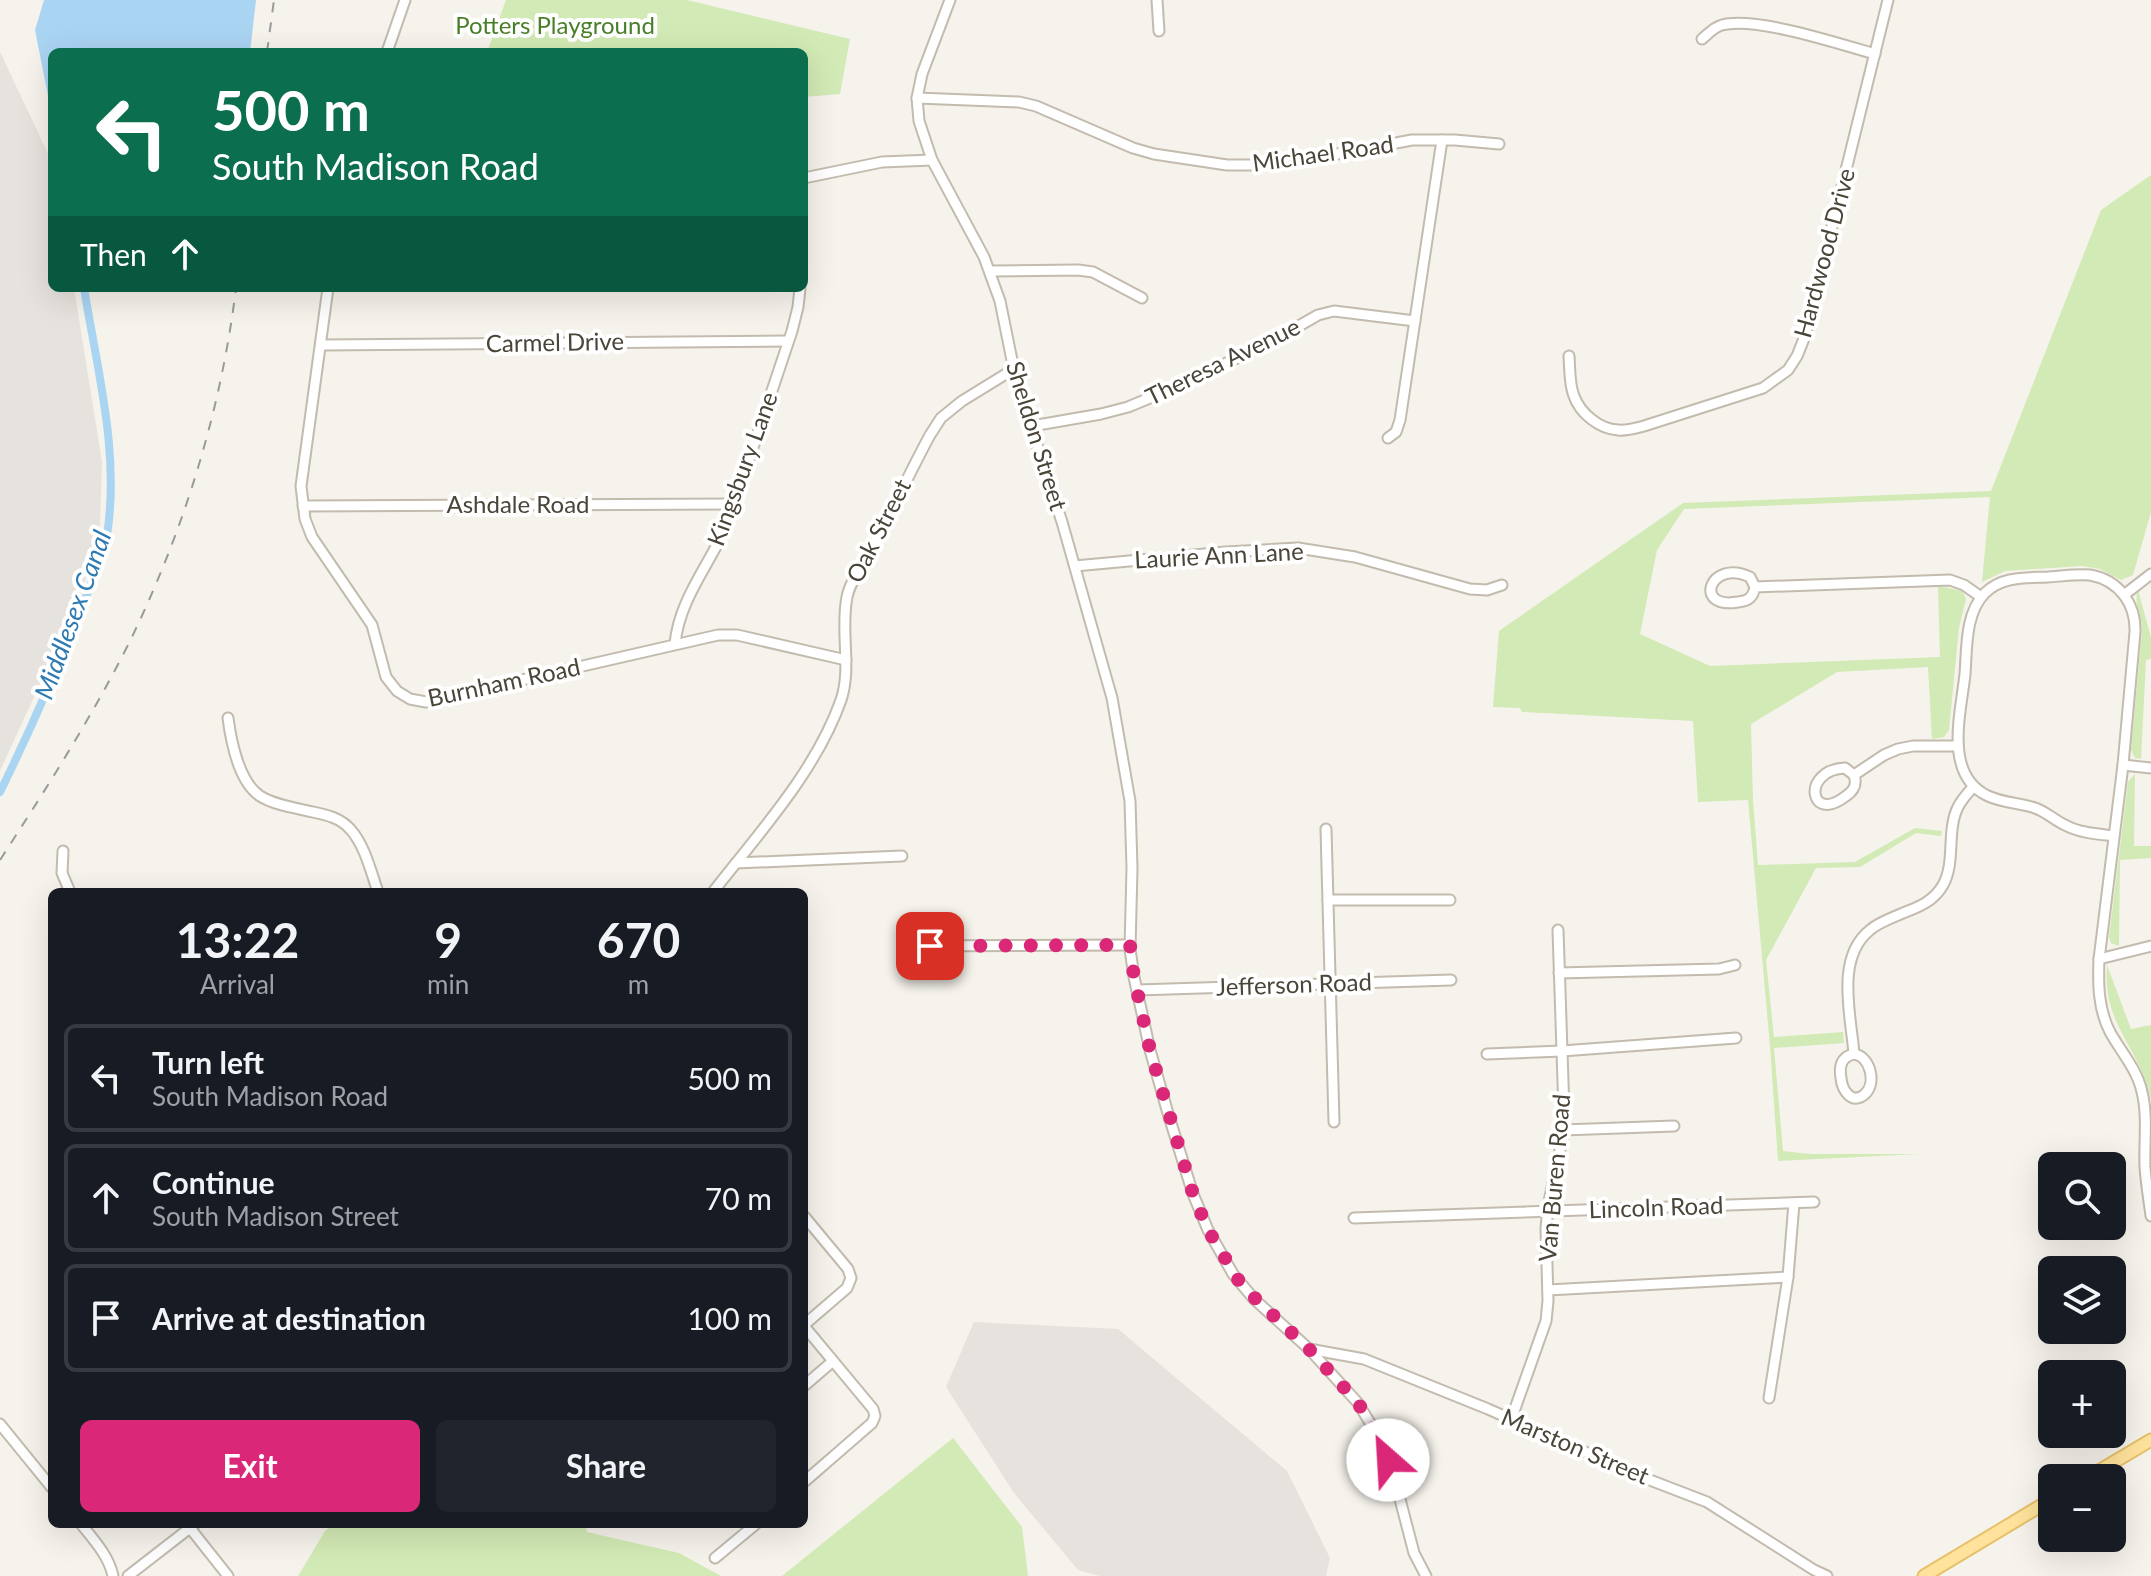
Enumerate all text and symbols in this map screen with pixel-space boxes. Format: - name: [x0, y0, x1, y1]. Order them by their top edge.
- park label: Potters Playground: [455, 10, 655, 39]
- text: 500 m: [212, 76, 370, 143]
- icon: left: [80, 80, 184, 184]
- street label: Michael Road: [1250, 128, 1395, 177]
- text: South Madison Road: [212, 144, 539, 188]
- street label: Hardwood Drive: [1787, 165, 1860, 341]
- icon: ahead: [163, 232, 207, 276]
- text: Then: [80, 236, 147, 272]
- street label: Theresa Avenue: [1140, 311, 1304, 411]
- street label: Carmel Drive: [486, 326, 624, 357]
- street label: Sheldon Street: [1001, 358, 1074, 514]
- street label: Kingsbury Lane: [700, 388, 783, 549]
- street label: Oak Street: [839, 473, 916, 587]
- street label: Ashdale Road: [446, 489, 590, 518]
- water label: Middlesex Canal: [27, 526, 117, 703]
- street label: Laurie Ann Lane: [1133, 536, 1304, 573]
- street label: Burnham Road: [425, 651, 583, 712]
- text: 13:22: [176, 911, 299, 968]
- text: 9: [434, 911, 462, 968]
- text: 670: [597, 911, 680, 968]
- pin: [896, 912, 964, 980]
- icon: arrive: [908, 924, 952, 968]
- street label: Jefferson Road: [1216, 966, 1372, 1001]
- text: Arrival: [200, 968, 275, 1000]
- text: min: [427, 968, 469, 1000]
- text: m: [628, 968, 649, 1000]
- text: Turn left: [152, 1044, 264, 1080]
- icon: left: [84, 1056, 128, 1100]
- text: 500 m: [687, 1060, 772, 1096]
- text: South Madison Road: [152, 1080, 388, 1112]
- street label: Van Buren Road: [1532, 1093, 1575, 1263]
- map controls: [2038, 1152, 2126, 1552]
- button: search: [2038, 1152, 2126, 1240]
- text: Continue: [152, 1164, 275, 1200]
- icon: ahead: [84, 1176, 128, 1220]
- text: 70 m: [705, 1180, 772, 1216]
- street label: Lincoln Road: [1588, 1190, 1724, 1223]
- text: South Madison Street: [152, 1200, 399, 1232]
- button: layers: [2038, 1256, 2126, 1344]
- icon: arrive: [84, 1296, 128, 1340]
- text: Arrive at destination: [152, 1300, 426, 1336]
- text: 100 m: [687, 1300, 772, 1336]
- button: +: [2038, 1360, 2126, 1448]
- street label: Marston Street: [1497, 1401, 1654, 1490]
- position arrow: [1346, 1418, 1430, 1502]
- button: Exit: [80, 1420, 420, 1512]
- button: Share: [436, 1420, 776, 1512]
- button: −: [2038, 1464, 2126, 1552]

